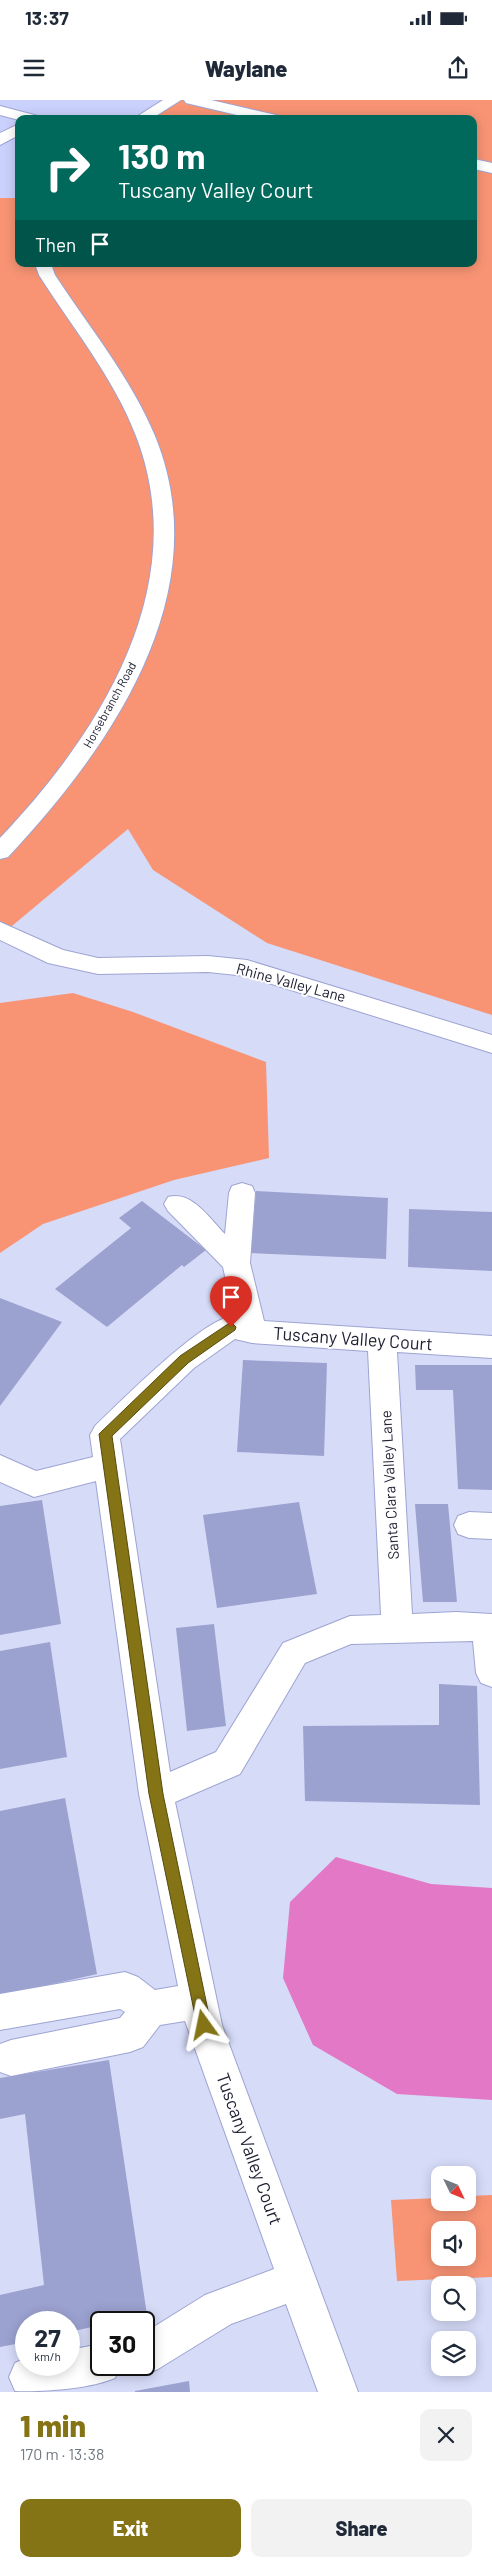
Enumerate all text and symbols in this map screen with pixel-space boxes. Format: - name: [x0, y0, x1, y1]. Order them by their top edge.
- text: 13:37: [25, 6, 69, 29]
- icon: menu: [20, 54, 48, 82]
- icon: share: [444, 54, 472, 82]
- text: Waylane: [205, 55, 287, 81]
- text: 130 m: [118, 134, 205, 176]
- icon: right: [35, 135, 100, 200]
- text: Tuscany Valley Court: [118, 176, 314, 202]
- icon: arrive: [86, 230, 114, 258]
- text: Then: [35, 233, 76, 256]
- street label: Horsebranch Road: [80, 659, 139, 750]
- street label: Rhine Valley Lane: [235, 959, 348, 1005]
- pin: [210, 1276, 252, 1327]
- icon: arrive: [217, 1283, 245, 1311]
- street label: Tuscany Valley Court: [273, 1321, 434, 1355]
- street label: Santa Clara Valley Lane: [376, 1410, 402, 1560]
- position arrow: [177, 1998, 229, 2050]
- street label: Tuscany Valley Court: [212, 2070, 288, 2228]
- north arrow: [431, 2166, 476, 2211]
- map controls: [431, 2166, 476, 2376]
- button: sound: [431, 2221, 476, 2266]
- button: search: [431, 2276, 476, 2321]
- speed limit sign: 30: [90, 2311, 155, 2376]
- text: 27: [34, 2322, 61, 2352]
- button: layers: [431, 2331, 476, 2376]
- text: km/h: [34, 2349, 61, 2363]
- text: 1 min: [20, 2407, 86, 2443]
- button: close: [420, 2409, 472, 2461]
- text: 170 m · 13:38: [20, 2444, 104, 2463]
- button: Exit: [20, 2499, 241, 2557]
- button: Share: [251, 2499, 472, 2557]

